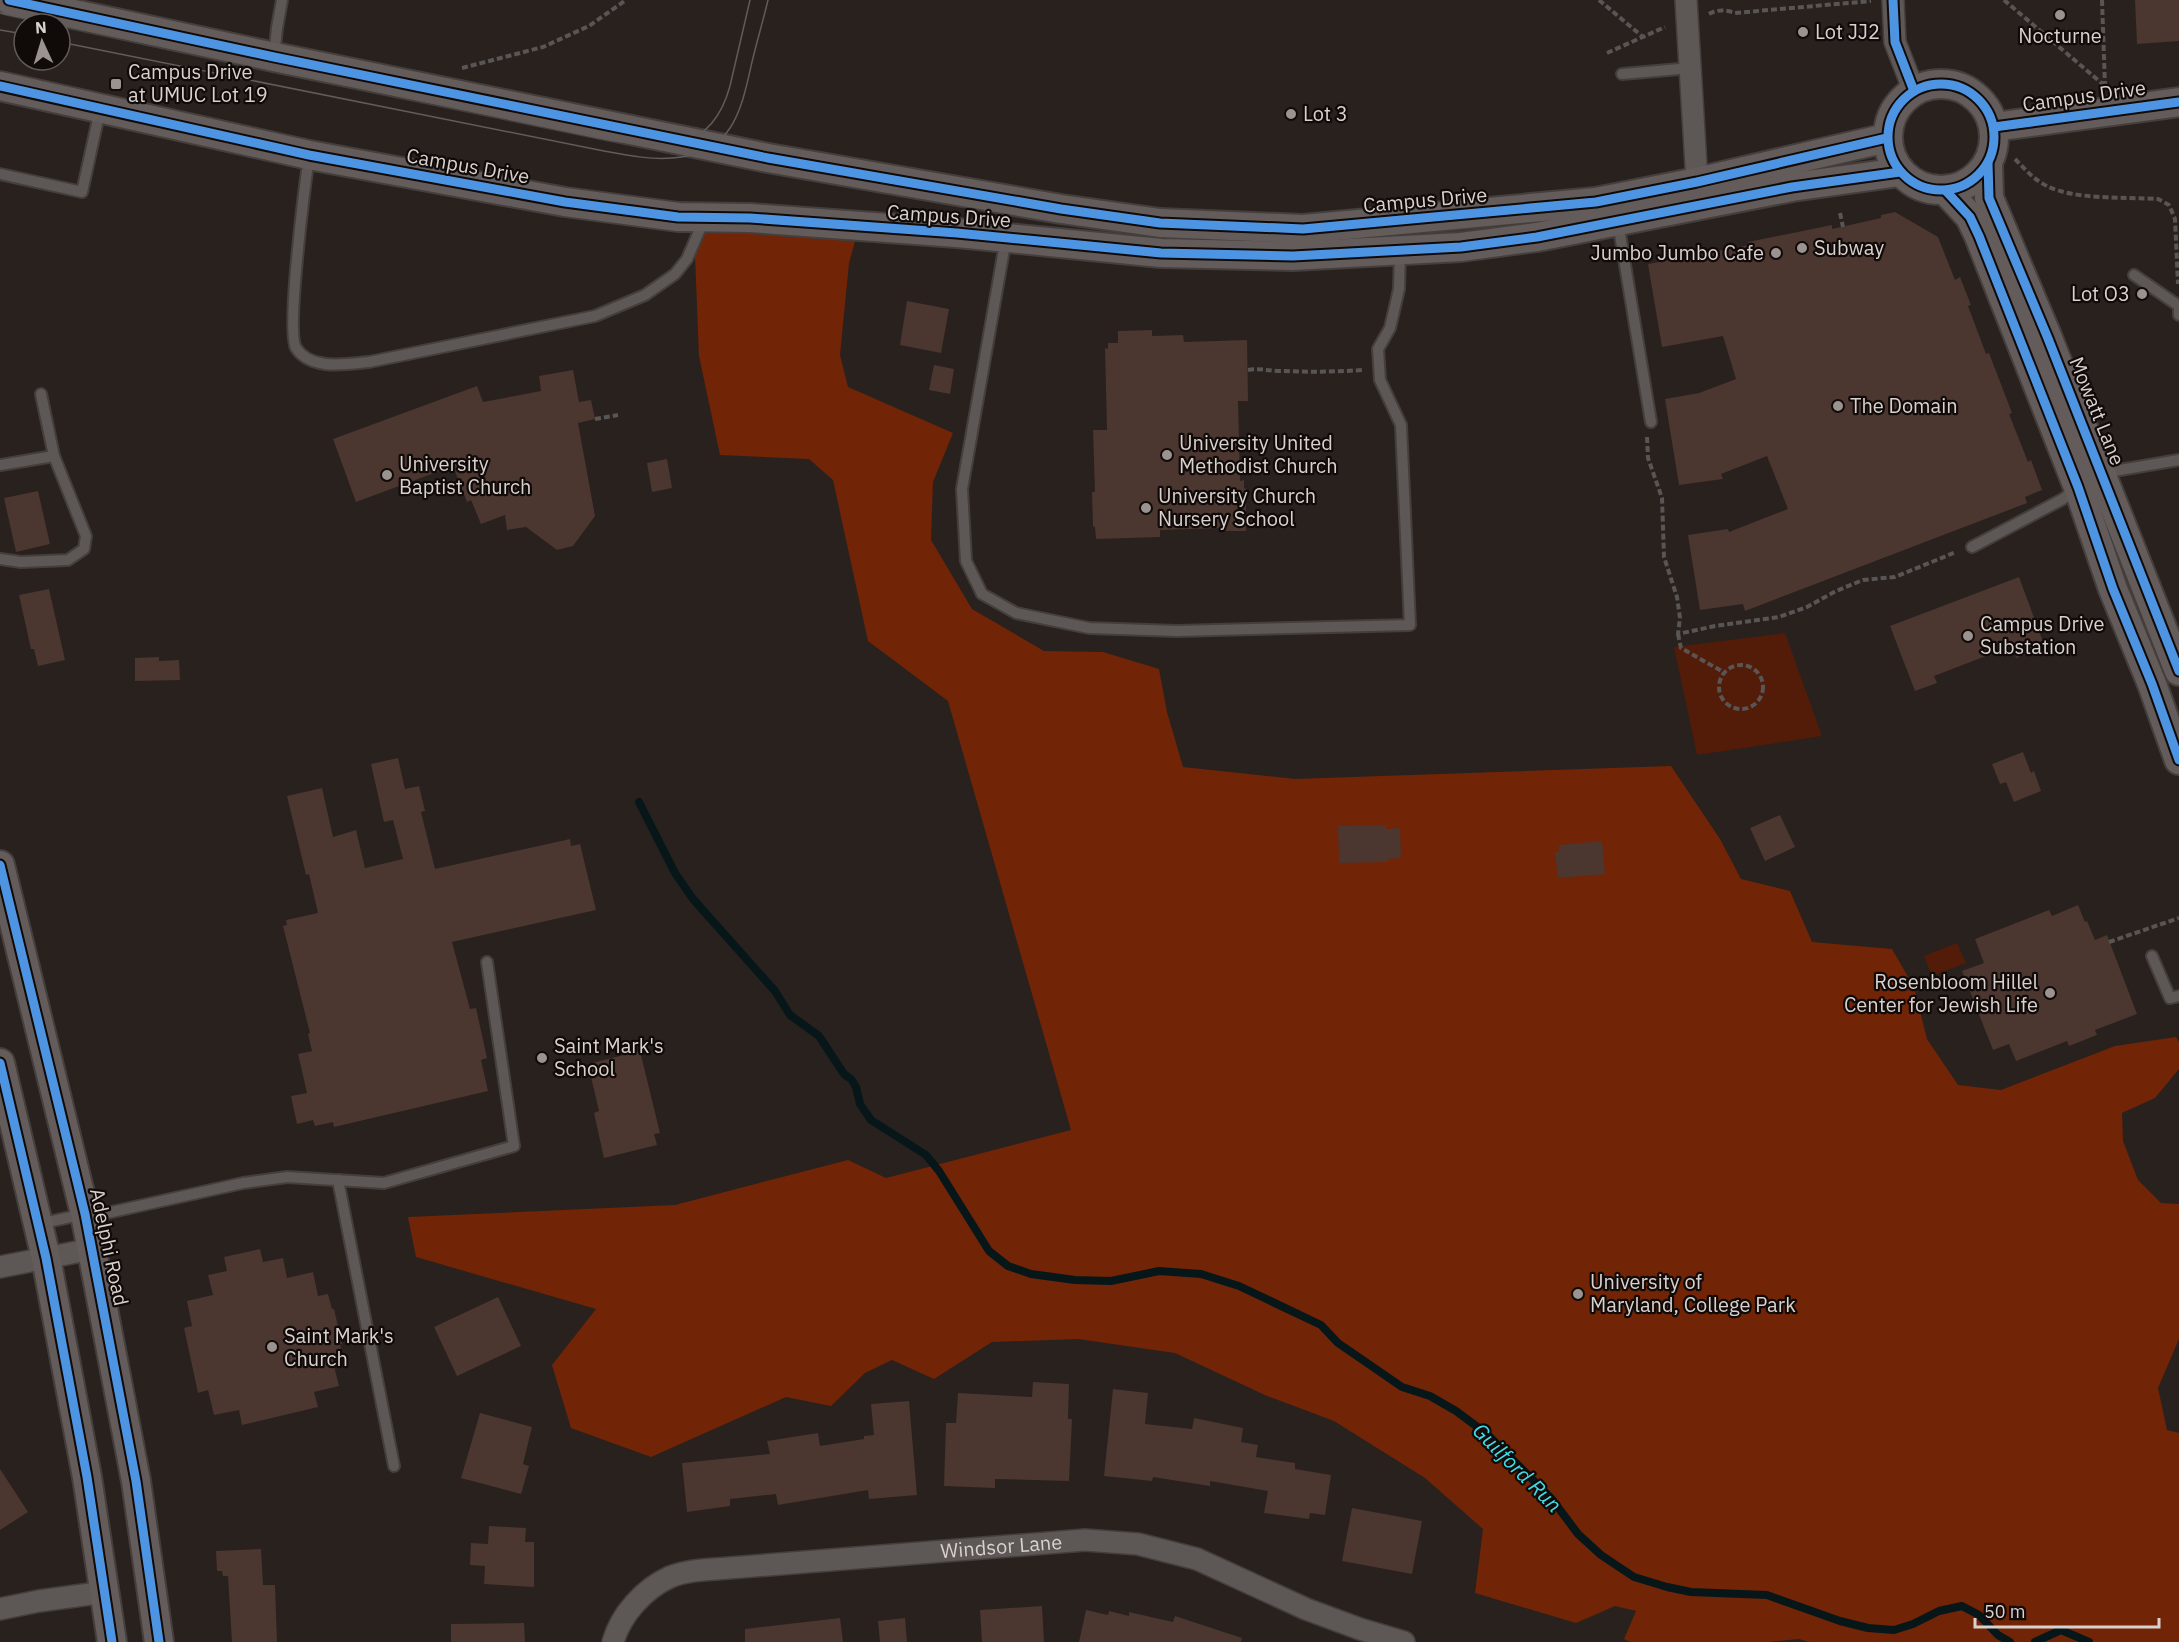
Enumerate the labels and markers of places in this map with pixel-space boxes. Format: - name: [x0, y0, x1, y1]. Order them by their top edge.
- marker: Nocturne: [2053, 8, 2067, 22]
- place label: Lot JJ2: [1815, 18, 1880, 45]
- place label: Nocturne: [2018, 22, 2102, 49]
- marker: Lot JJ2: [1796, 25, 1810, 39]
- place label: Campus Drive at UMUC Lot 19: [128, 58, 268, 108]
- marker: Campus Drive at UMUC Lot 19: [109, 77, 123, 91]
- place label: Lot 3: [1303, 100, 1348, 127]
- marker: Lot 3: [1284, 107, 1298, 121]
- place label: Subway: [1814, 234, 1884, 261]
- place label: Jumbo Jumbo Cafe: [1590, 239, 1764, 266]
- marker: Subway: [1795, 241, 1809, 255]
- marker: Jumbo Jumbo Cafe: [1769, 246, 1783, 260]
- place label: Lot O3: [2071, 280, 2130, 307]
- marker: Lot O3: [2135, 287, 2149, 301]
- place label: The Domain: [1850, 392, 1958, 419]
- marker: The Domain: [1831, 399, 1845, 413]
- place label: University United Methodist Church: [1179, 429, 1338, 479]
- marker: University United Methodist Church: [1160, 448, 1174, 462]
- place label: University Baptist Church: [399, 450, 531, 500]
- marker: University Baptist Church: [380, 468, 394, 482]
- place label: University Church Nursery School: [1158, 482, 1316, 532]
- marker: University Church Nursery School: [1139, 501, 1153, 515]
- place label: Campus Drive Substation: [1980, 610, 2104, 660]
- marker: Campus Drive Substation: [1961, 629, 1975, 643]
- place label: Rosenbloom Hillel Center for Jewish Life: [1844, 968, 2038, 1018]
- marker: Rosenbloom Hillel Center for Jewish Life: [2043, 986, 2057, 1000]
- place label: Saint Mark's School: [554, 1032, 664, 1082]
- marker: Saint Mark's School: [535, 1051, 549, 1065]
- place label: University of Maryland, College Park: [1590, 1268, 1796, 1318]
- marker: University of Maryland, College Park: [1571, 1287, 1585, 1301]
- place label: Saint Mark's Church: [284, 1322, 394, 1372]
- marker: Saint Mark's Church: [265, 1340, 279, 1354]

